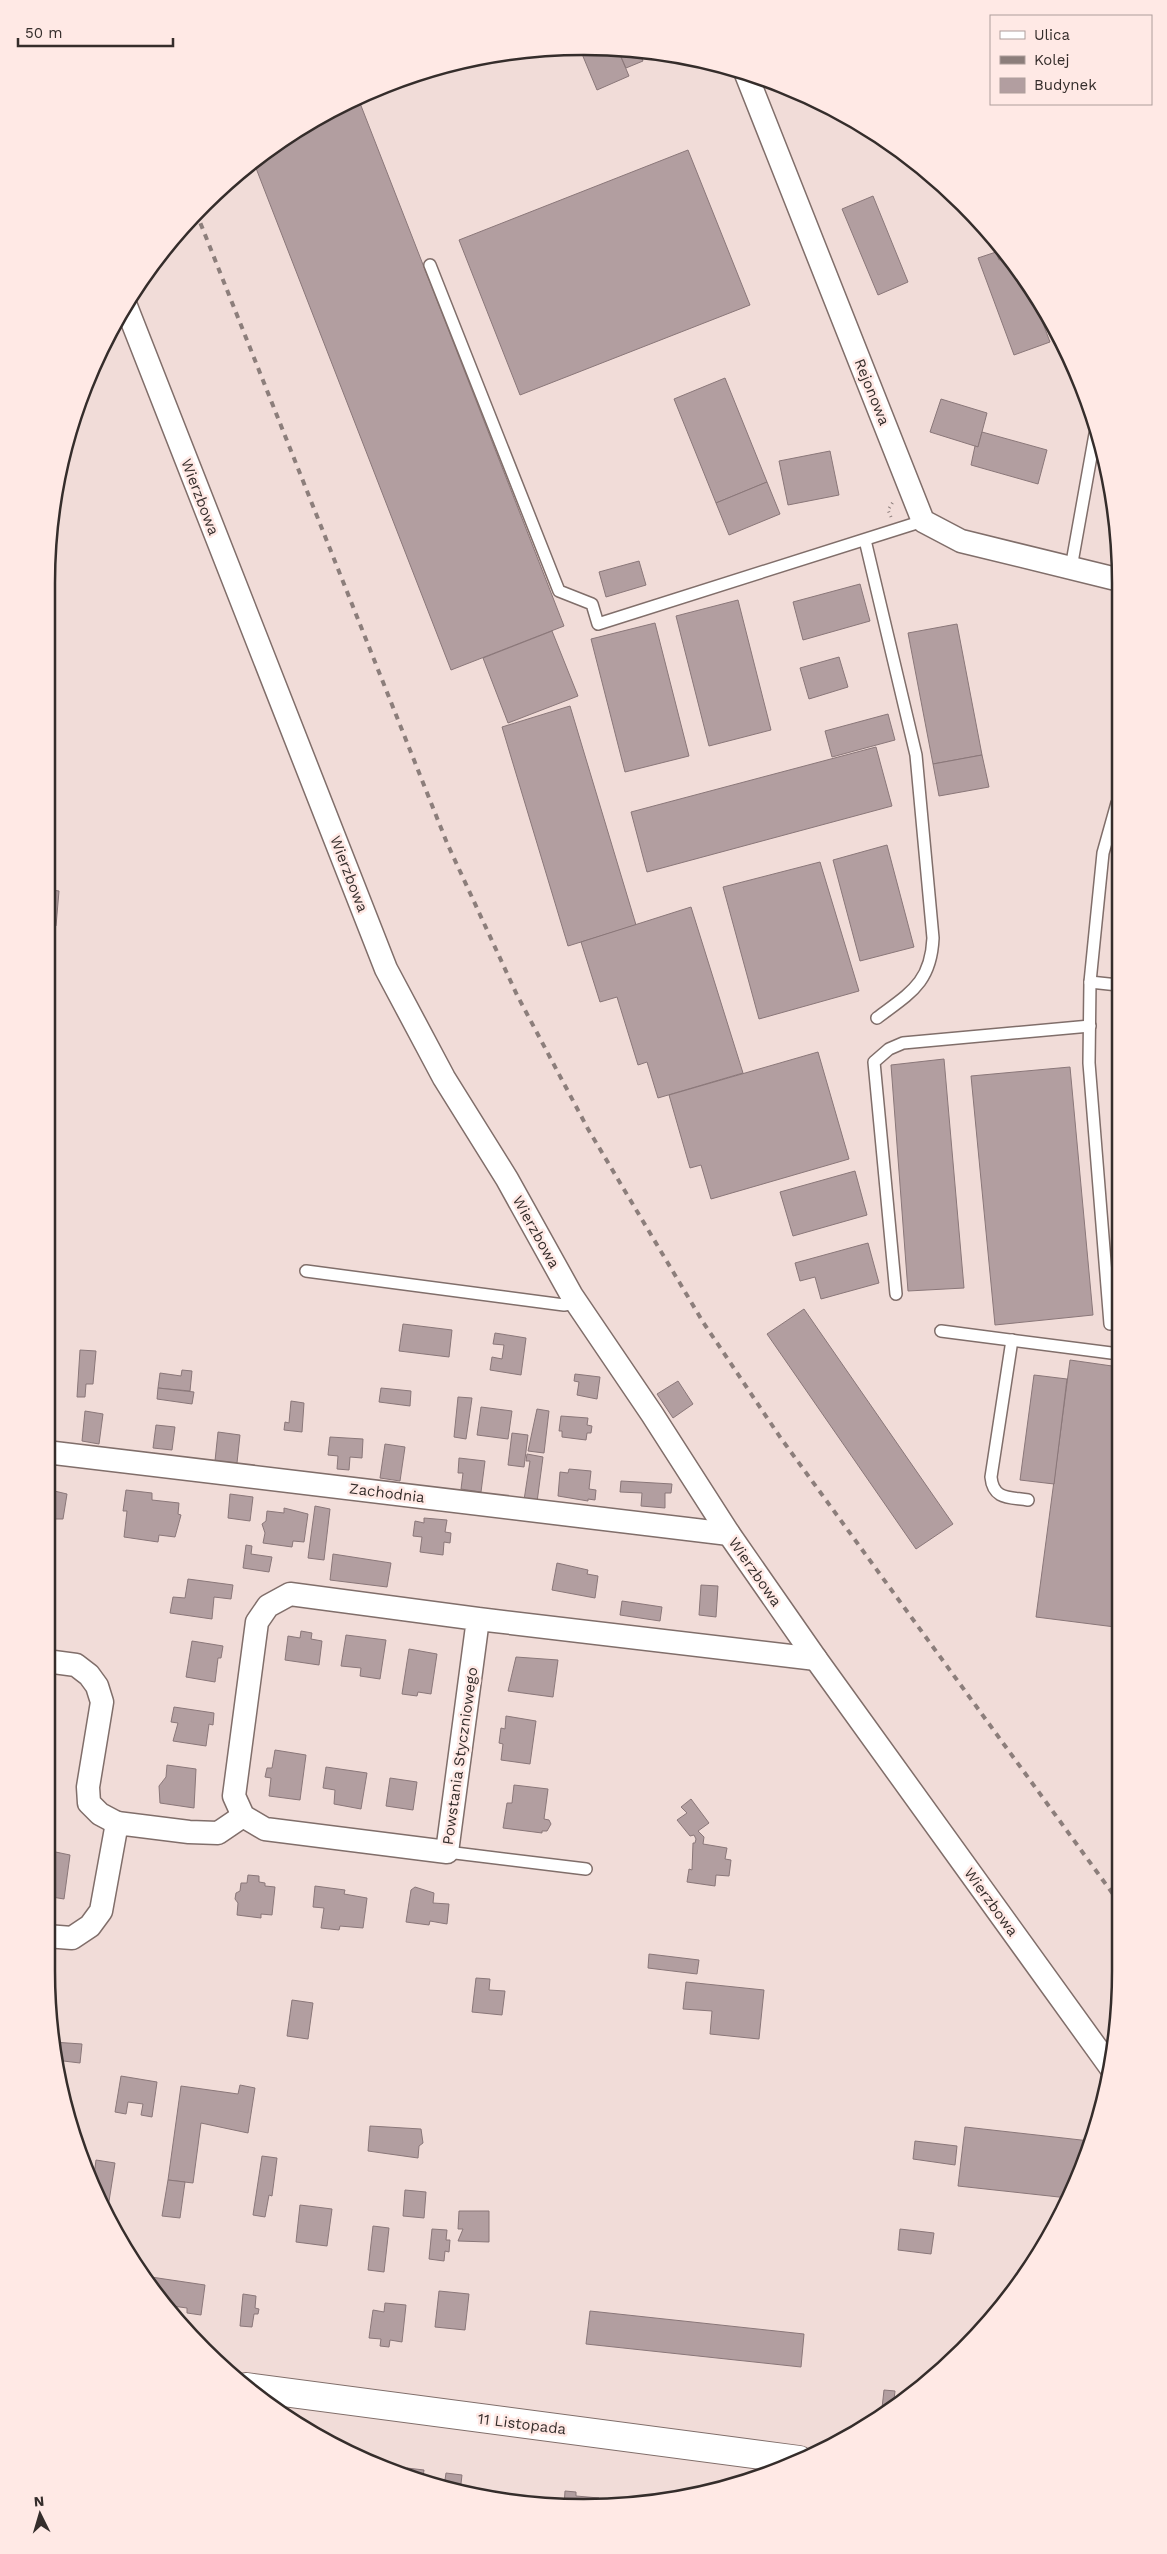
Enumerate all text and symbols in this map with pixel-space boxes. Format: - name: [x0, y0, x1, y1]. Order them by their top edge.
- scale bar: [18, 15, 172, 47]
- legend: [990, 15, 1152, 105]
- text: 50 m: [25, 24, 62, 42]
- text: Ulica: [1034, 26, 1071, 44]
- text: Kolej: [1034, 51, 1069, 69]
- text: Budynek: [1034, 76, 1097, 94]
- street label: Rejonowa: [850, 356, 894, 428]
- street label: Wierzbowa: [177, 456, 223, 538]
- street label: Wierzbowa: [326, 833, 372, 915]
- street label: Wierzbowa: [509, 1193, 564, 1272]
- street label: Zachodnia: [348, 1479, 426, 1507]
- street label: Wierzbowa: [725, 1534, 786, 1610]
- street label: Powstania Styczniowego: [439, 1666, 481, 1846]
- street label: Wierzbowa: [960, 1864, 1022, 1940]
- street label: 11 Listopada: [477, 2410, 568, 2438]
- north arrow: [15, 2489, 65, 2539]
- text: N: [33, 2493, 45, 2509]

